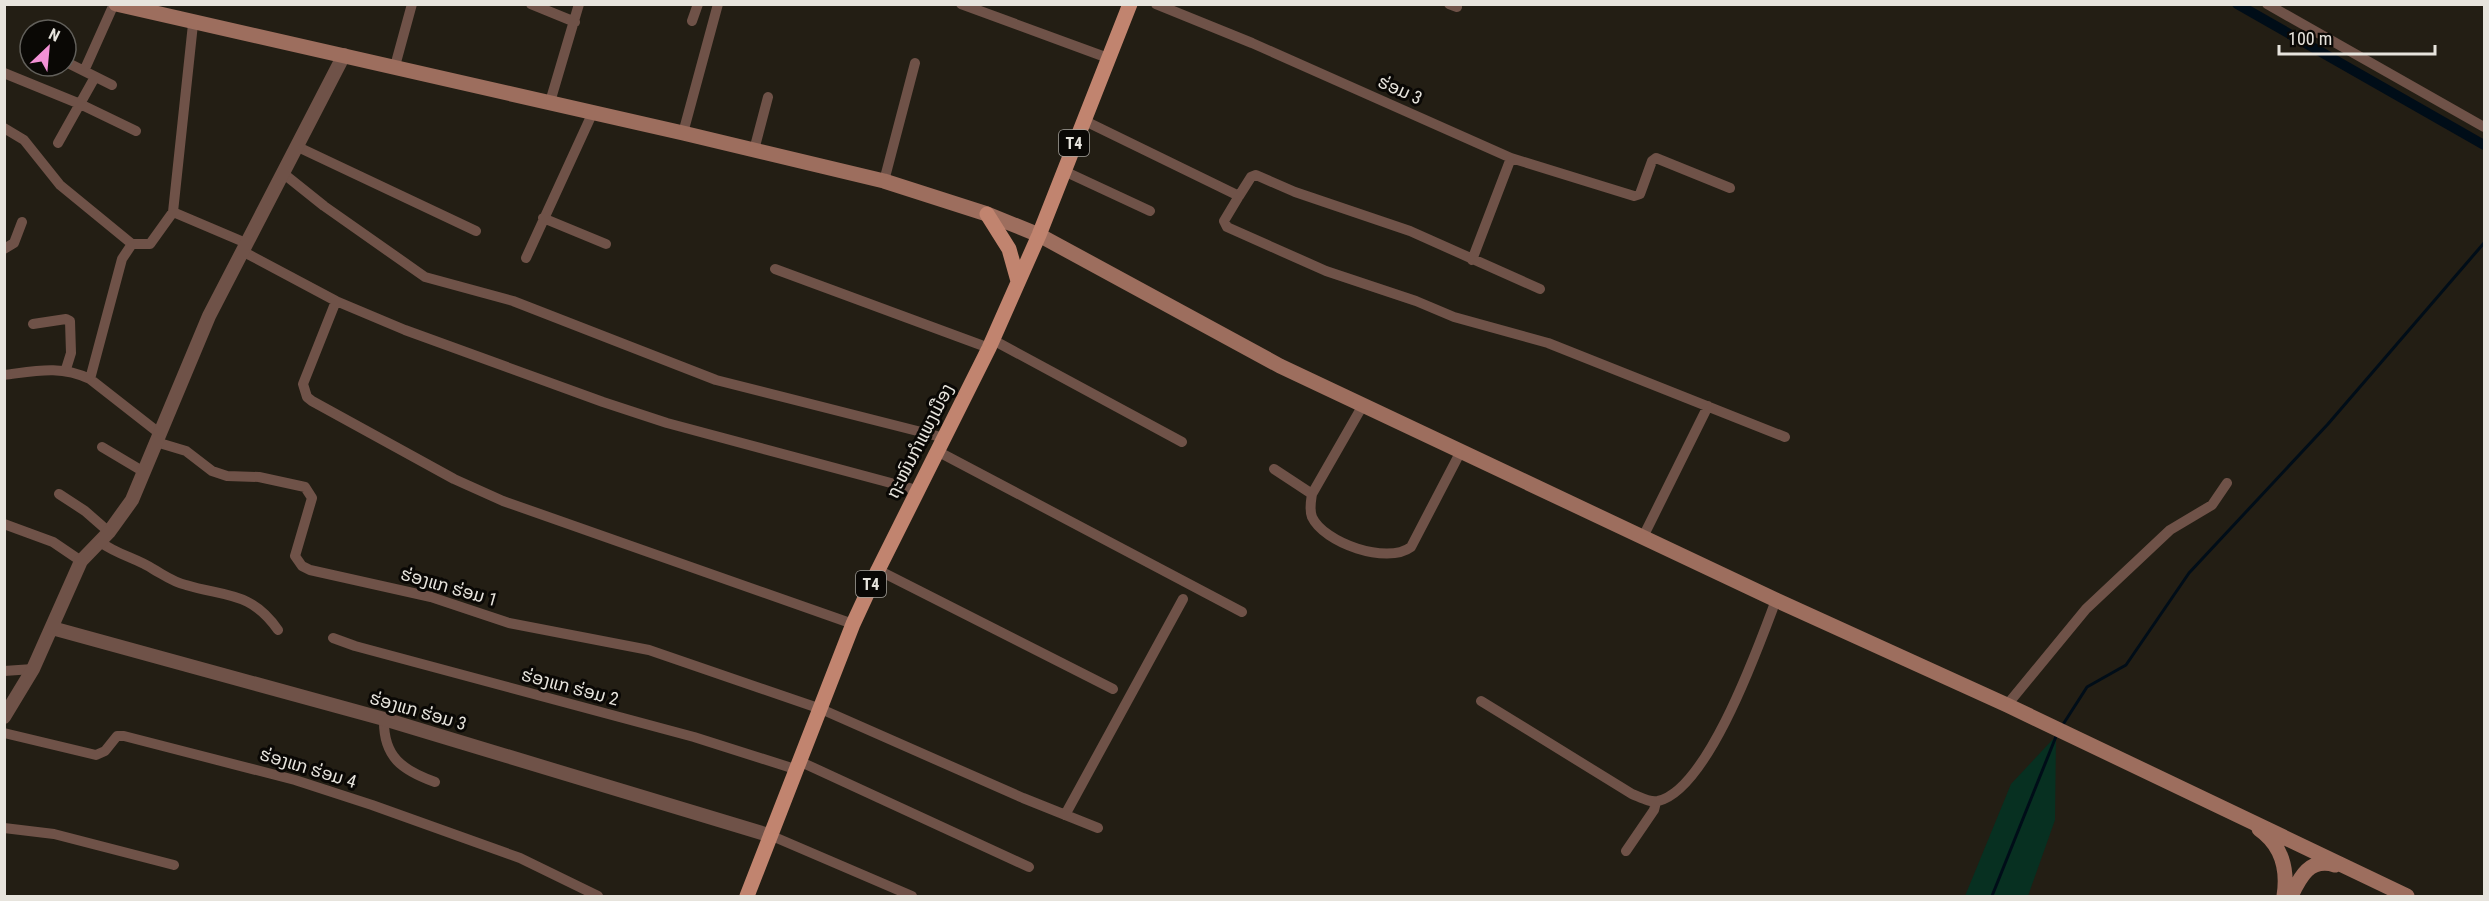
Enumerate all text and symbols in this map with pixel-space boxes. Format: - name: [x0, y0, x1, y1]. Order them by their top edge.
- north arrow: [18, 18, 78, 78]
- scale bar: [2279, 18, 2435, 56]
- text: N: [46, 24, 63, 46]
- text: 100 m: [2288, 28, 2332, 49]
- street label: ຮ່ອມ 3: [1375, 71, 1426, 109]
- road number: T4: [1059, 130, 1089, 156]
- street label: ຖະໜົນກຳແພງເມືອງ: [882, 380, 958, 502]
- street label: ຮ່ອງແກ ຮ່ອມ 1: [398, 563, 500, 610]
- road number: T4: [856, 571, 886, 597]
- street label: ຮ່ອງແກ ຮ່ອມ 2: [519, 663, 621, 710]
- street label: ຮ່ອງແກ ຮ່ອມ 3: [367, 687, 469, 734]
- street label: ຮ່ອງແກ ຮ່ອມ 4: [257, 743, 359, 792]

